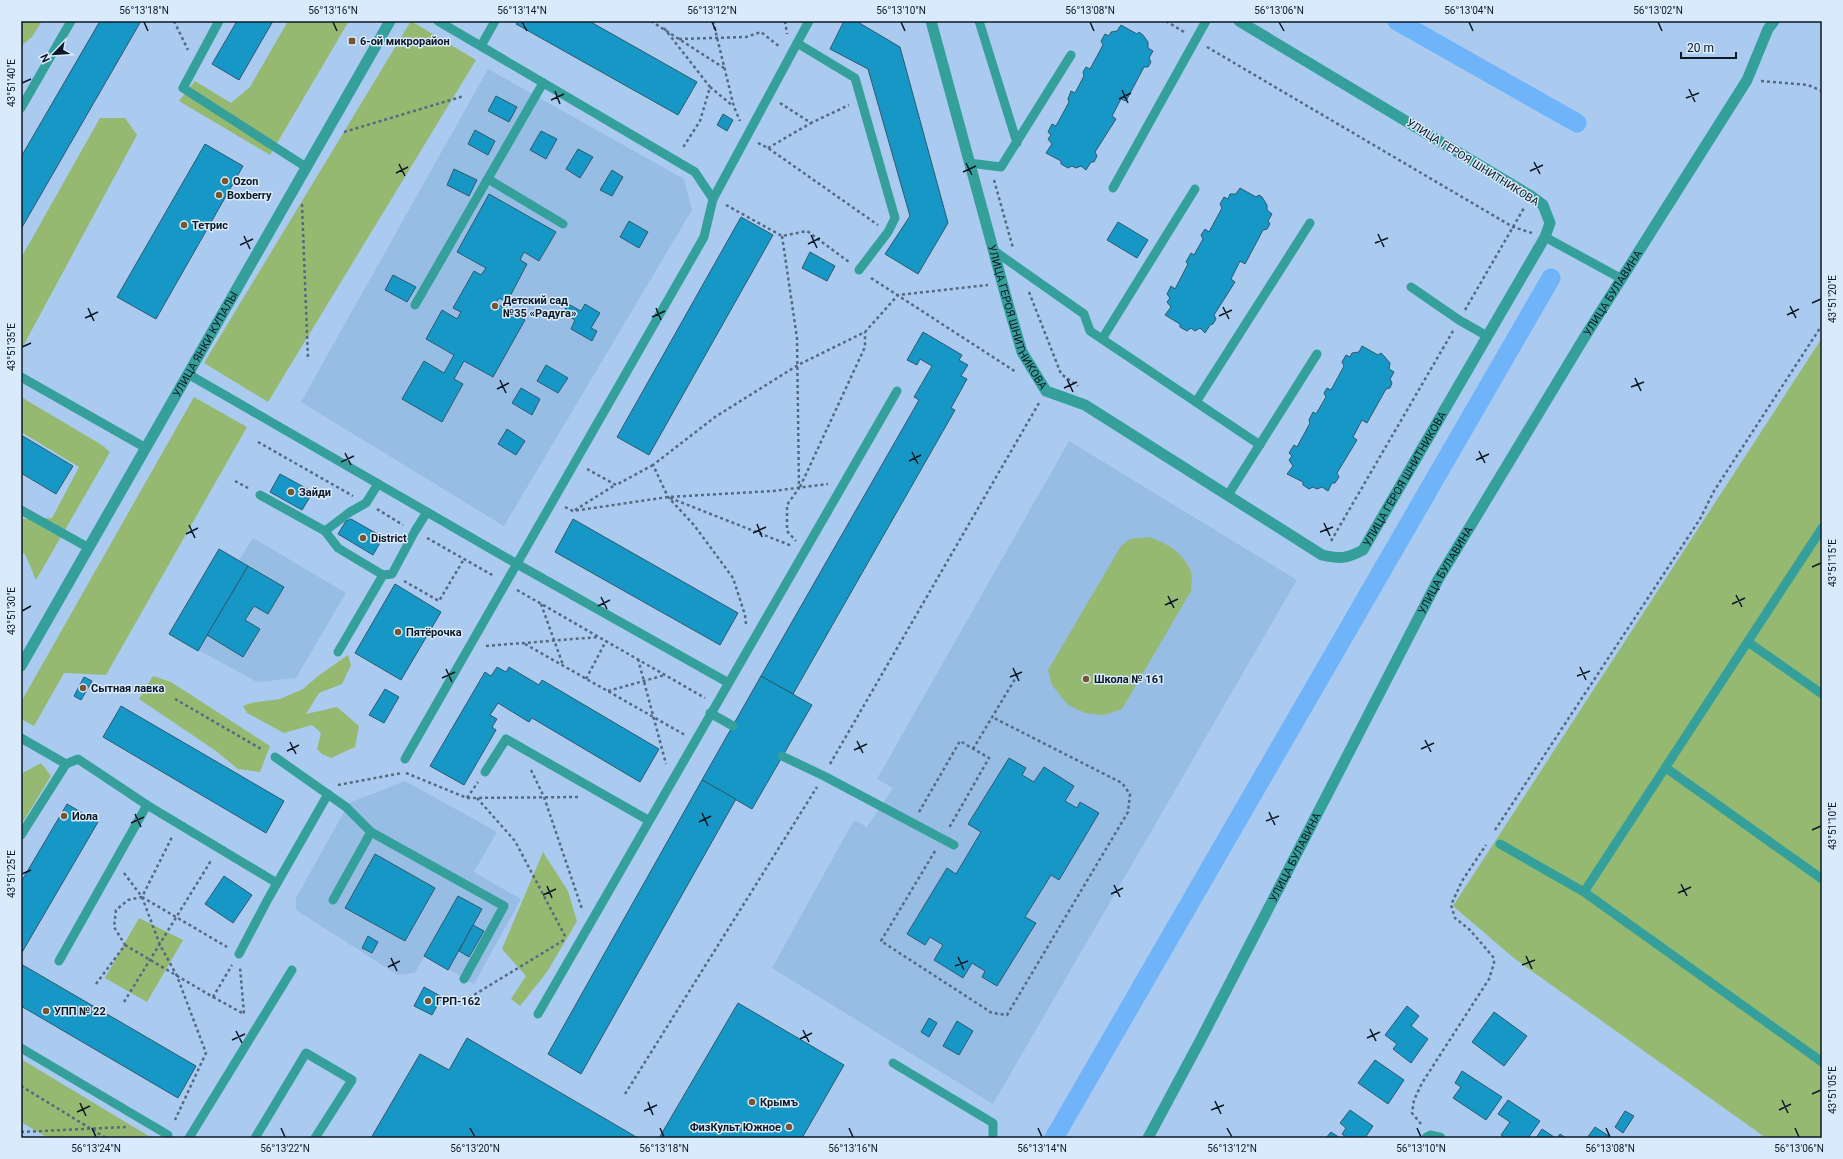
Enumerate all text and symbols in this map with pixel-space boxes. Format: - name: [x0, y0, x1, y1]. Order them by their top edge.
- text: 56°13'18"N: [119, 5, 169, 16]
- text: 56°13'16"N: [308, 5, 358, 16]
- text: 56°13'14"N: [497, 5, 547, 16]
- text: 56°13'12"N: [687, 5, 737, 16]
- text: 56°13'10"N: [876, 5, 926, 16]
- text: 56°13'08"N: [1065, 5, 1115, 16]
- text: 56°13'06"N: [1254, 5, 1304, 16]
- text: 56°13'04"N: [1444, 5, 1494, 16]
- text: 56°13'02"N: [1633, 5, 1683, 16]
- north arrow: [34, 34, 74, 74]
- scale bar: [1681, 34, 1736, 60]
- place label: 6-ой микрорайон: [360, 35, 450, 48]
- marker: 6-ой микрорайон: [347, 36, 357, 46]
- text: 20 m: [1687, 41, 1714, 55]
- text: N: [38, 52, 53, 64]
- text: 43°51'40"E: [6, 59, 17, 107]
- street label: УЛИЦА ГЕРОЯ ШНИТНИКОВА: [1404, 116, 1542, 209]
- place label: Ozon: [233, 175, 258, 188]
- marker: Ozon: [220, 176, 230, 186]
- place label: Boxberry: [227, 189, 272, 202]
- marker: Boxberry: [214, 190, 224, 200]
- place label: Тетрис: [192, 219, 228, 232]
- marker: Тетрис: [179, 220, 189, 230]
- street label: УЛИЦА ГЕРОЯ ШНИТНИКОВА: [985, 243, 1050, 393]
- street label: УЛИЦА БУЛАВИНА: [1581, 247, 1645, 338]
- text: 43°51'20"E: [1827, 275, 1838, 323]
- street label: УЛИЦА ЯНКИ КУПАЛЫ: [170, 289, 241, 399]
- place label: Детский сад №35 «Радуга»: [503, 294, 577, 320]
- marker: Детский сад №35 «Радуга»: [490, 301, 500, 311]
- text: 43°51'35"E: [6, 323, 17, 371]
- street label: УЛИЦА ГЕРОЯ ШНИТНИКОВА: [1361, 409, 1450, 549]
- place label: Зайди: [299, 486, 331, 499]
- marker: Зайди: [286, 487, 296, 497]
- street label: УЛИЦА БУЛАВИНА: [1416, 523, 1476, 616]
- place label: District: [371, 532, 407, 545]
- marker: District: [358, 533, 368, 543]
- text: 43°51'15"E: [1827, 539, 1838, 587]
- text: 43°51'30"E: [6, 587, 17, 635]
- place label: Пятёрочка: [406, 626, 462, 639]
- marker: Пятёрочка: [393, 627, 403, 637]
- place label: Школа № 161: [1094, 673, 1164, 686]
- marker: Школа № 161: [1081, 674, 1091, 684]
- place label: Сытная лавка: [91, 682, 164, 695]
- marker: Сытная лавка: [78, 683, 88, 693]
- text: 43°51'10"E: [1827, 802, 1838, 850]
- place label: Иола: [72, 810, 98, 823]
- street label: УЛИЦА БУЛАВИНА: [1267, 810, 1324, 904]
- marker: Иола: [59, 811, 69, 821]
- text: 43°51'25"E: [6, 850, 17, 898]
- place label: ГРП-162: [436, 995, 480, 1008]
- marker: ГРП-162: [423, 996, 433, 1006]
- place label: УПП № 22: [54, 1005, 106, 1018]
- marker: УПП № 22: [41, 1006, 51, 1016]
- text: 43°51'05"E: [1827, 1066, 1838, 1114]
- place label: Крымъ: [760, 1096, 799, 1109]
- marker: Крымъ: [747, 1097, 757, 1107]
- place label: ФизКульт Южное: [690, 1121, 781, 1134]
- marker: ФизКульт Южное: [784, 1122, 794, 1132]
- text: 56°13'24"N: [71, 1143, 121, 1154]
- text: 56°13'22"N: [260, 1143, 310, 1154]
- text: 56°13'20"N: [450, 1143, 500, 1154]
- text: 56°13'18"N: [639, 1143, 689, 1154]
- text: 56°13'16"N: [828, 1143, 878, 1154]
- text: 56°13'14"N: [1017, 1143, 1067, 1154]
- text: 56°13'12"N: [1207, 1143, 1257, 1154]
- text: 56°13'10"N: [1396, 1143, 1446, 1154]
- text: 56°13'08"N: [1585, 1143, 1635, 1154]
- text: 56°13'06"N: [1774, 1143, 1824, 1154]

